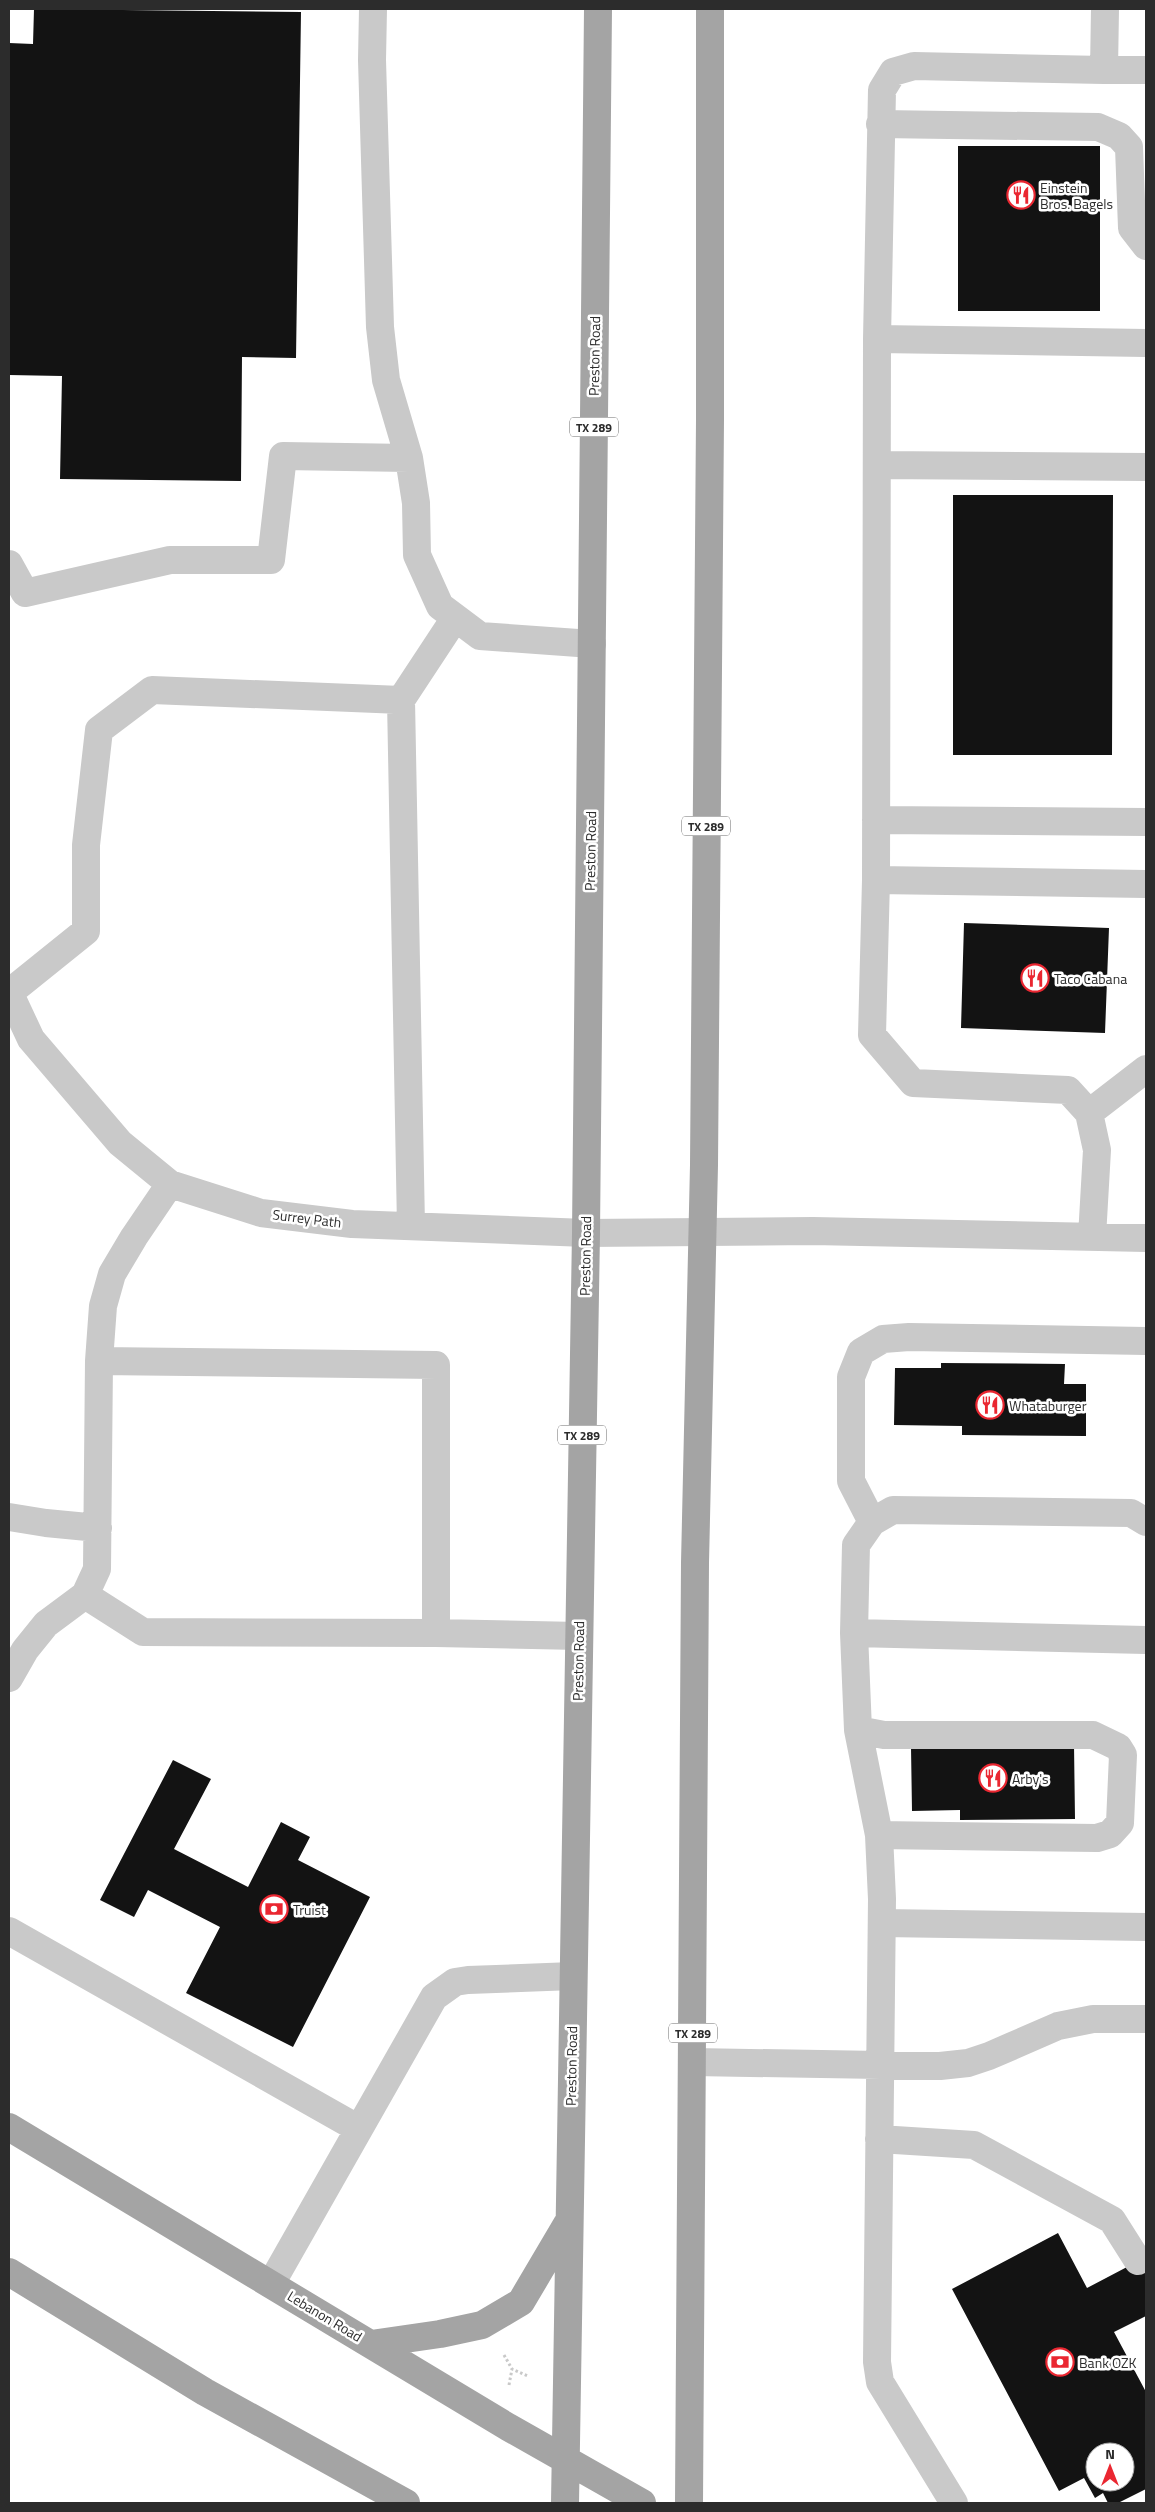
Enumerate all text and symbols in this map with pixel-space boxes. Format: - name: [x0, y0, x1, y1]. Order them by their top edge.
- place label: Einstein Bros. Bagels: [1040, 177, 1113, 214]
- restaurant icon: Einstein Bros. Bagels: [1006, 180, 1036, 210]
- street label: Preston Road: [583, 316, 605, 396]
- road number: TX 289: [570, 418, 618, 437]
- street label: Preston Road: [579, 811, 601, 891]
- road number: TX 289: [682, 816, 730, 836]
- restaurant icon: Taco Cabana: [1020, 963, 1050, 993]
- place label: Taco Cabana: [1054, 968, 1127, 989]
- street label: Surrey Path: [271, 1203, 343, 1233]
- street label: Preston Road: [574, 1216, 596, 1296]
- restaurant icon: Whataburger: [975, 1390, 1005, 1420]
- place label: Whataburger: [1009, 1395, 1087, 1416]
- road number: TX 289: [558, 1426, 606, 1444]
- street label: Preston Road: [567, 1621, 589, 1701]
- restaurant icon: Arby's: [978, 1763, 1008, 1793]
- place label: Arby's: [1012, 1768, 1049, 1789]
- bank icon: Truist: [259, 1894, 289, 1924]
- place label: Truist: [293, 1899, 326, 1920]
- road number: TX 289: [669, 2024, 717, 2042]
- street label: Preston Road: [560, 2026, 582, 2106]
- street label: Lebanon Road: [284, 2285, 366, 2347]
- bank icon: Bank OZK: [1045, 2347, 1075, 2377]
- place label: Bank OZK: [1079, 2352, 1137, 2373]
- north arrow: [1085, 2442, 1135, 2492]
- text: N: [1105, 2443, 1115, 2464]

